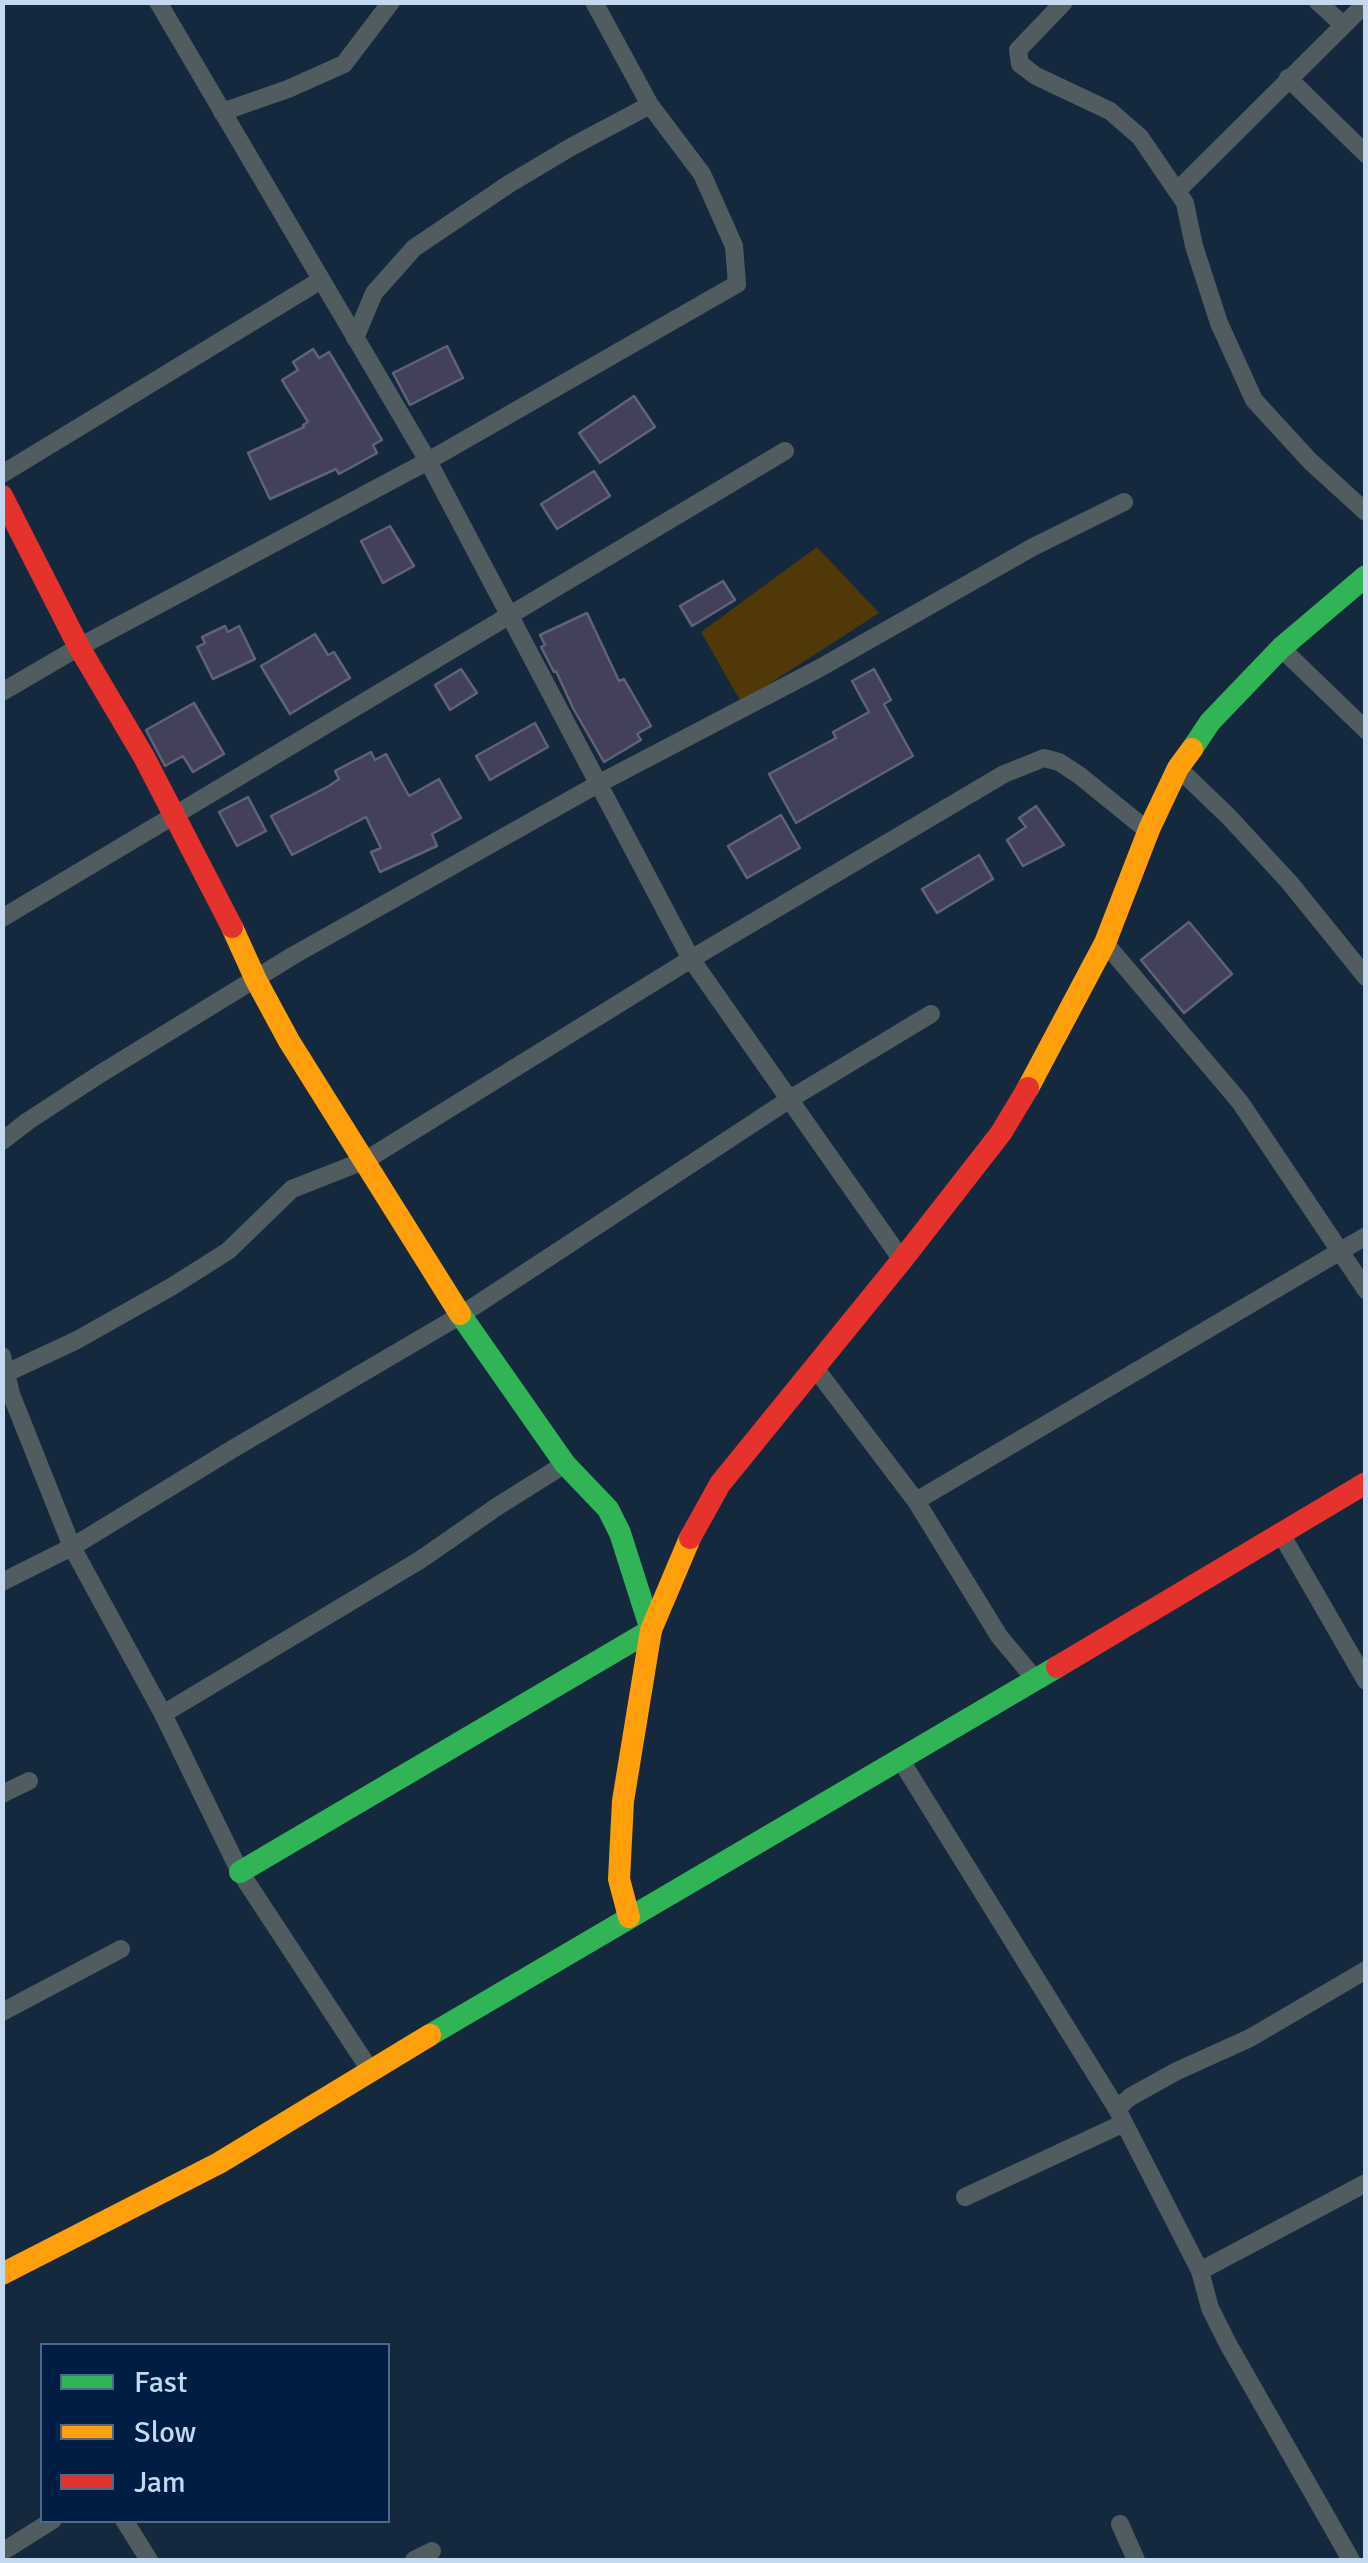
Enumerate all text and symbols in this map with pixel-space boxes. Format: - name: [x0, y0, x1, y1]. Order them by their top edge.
- legend: [40, 2343, 390, 2523]
- text: Fast: [134, 2364, 187, 2401]
- text: Slow: [134, 2414, 196, 2451]
- text: Jam: [134, 2464, 186, 2501]

